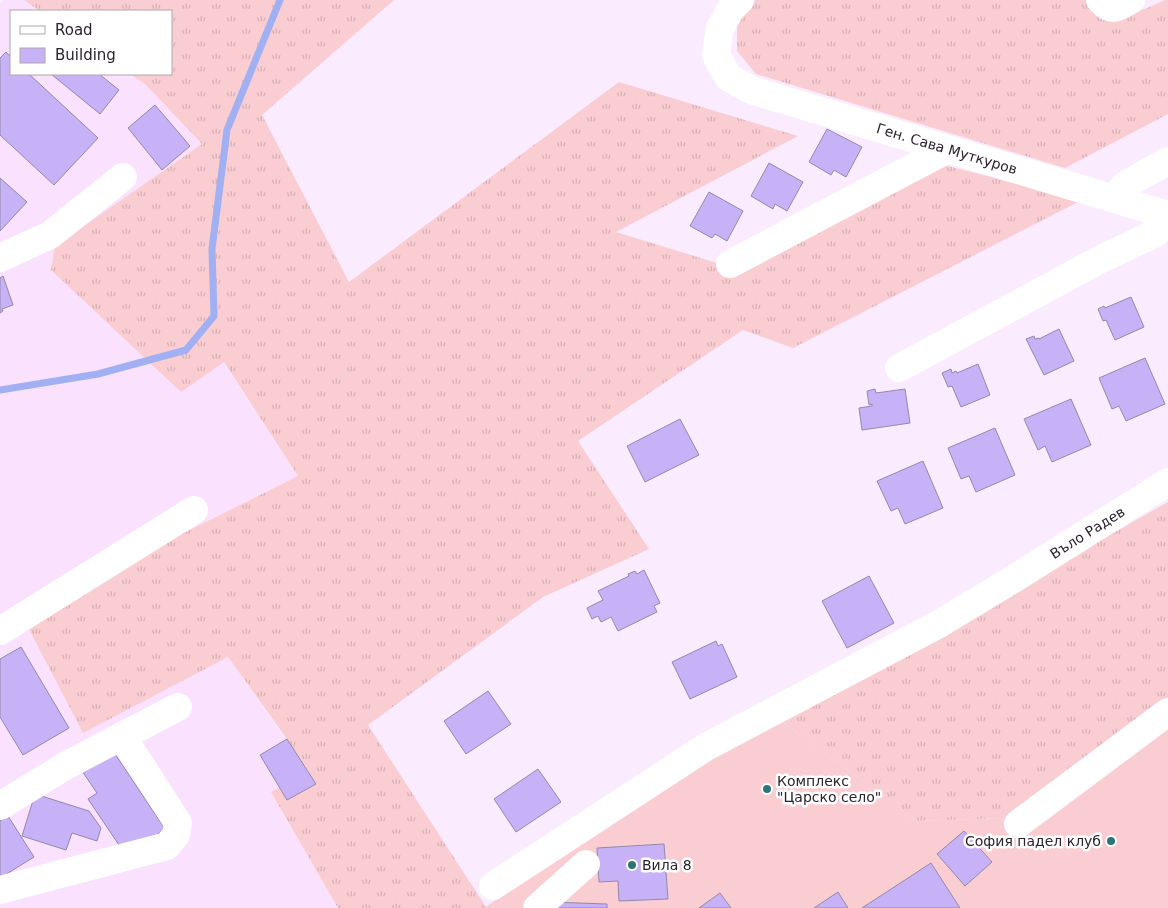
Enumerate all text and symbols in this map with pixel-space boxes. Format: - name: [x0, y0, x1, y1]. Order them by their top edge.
- legend: [10, 10, 172, 75]
- text: Road: [55, 21, 93, 39]
- text: Building: [55, 46, 116, 64]
- street label: Ген. Сава Муткуров: [875, 120, 1019, 177]
- street label: Въло Радев: [1047, 503, 1128, 562]
- place label: Комплекс "Царско село": [777, 773, 881, 805]
- marker: Комплекс "Царско село": [761, 783, 773, 795]
- place label: София падел клуб: [965, 833, 1101, 849]
- marker: София падел клуб: [1105, 835, 1117, 847]
- place label: Вила 8: [642, 857, 692, 873]
- marker: Вила 8: [626, 859, 638, 871]

